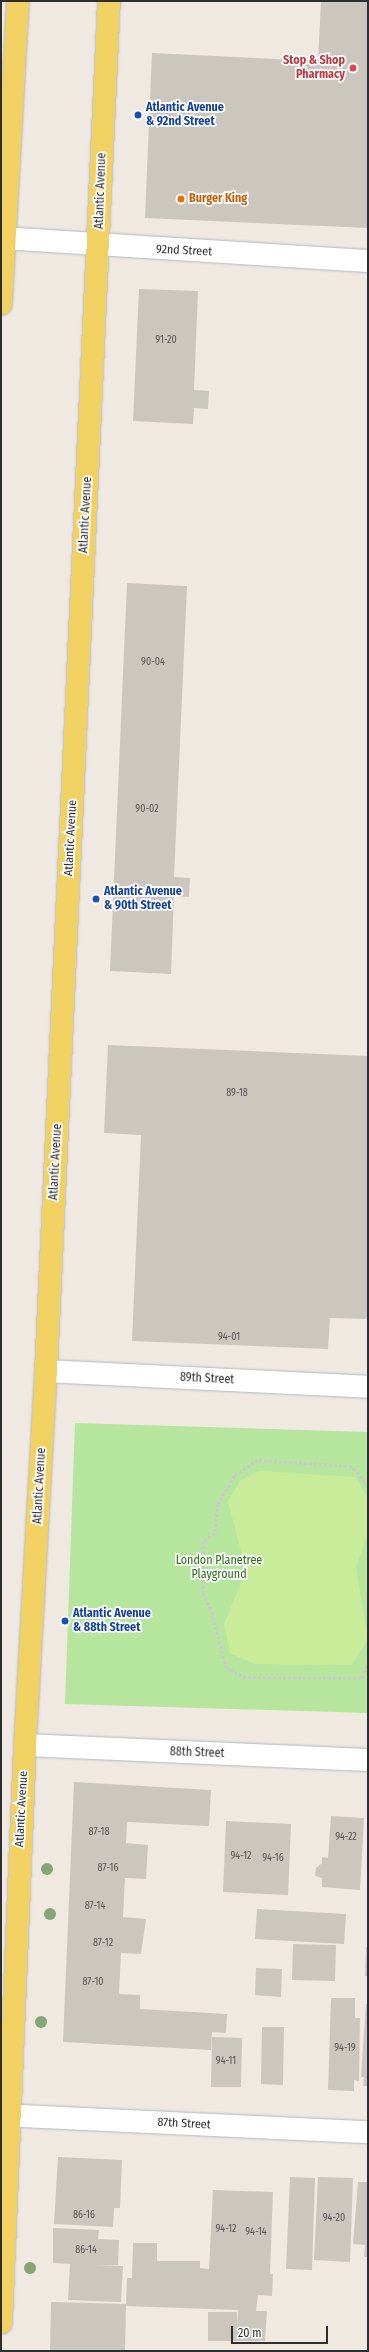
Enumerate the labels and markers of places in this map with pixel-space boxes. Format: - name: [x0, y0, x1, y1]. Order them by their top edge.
- place label: Stop & Shop Pharmacy: [283, 54, 345, 82]
- marker: Stop & Shop Pharmacy: [348, 63, 358, 73]
- place label: Atlantic Avenue & 92nd Street: [146, 101, 224, 129]
- marker: Atlantic Avenue & 92nd Street: [133, 110, 143, 120]
- place label: Burger King: [189, 192, 247, 206]
- marker: Burger King: [176, 194, 186, 204]
- place label: Atlantic Avenue & 90th Street: [104, 885, 182, 913]
- marker: Atlantic Avenue & 90th Street: [91, 894, 101, 904]
- place label: Atlantic Avenue & 88th Street: [73, 1607, 151, 1635]
- marker: Atlantic Avenue & 88th Street: [60, 1616, 70, 1626]

